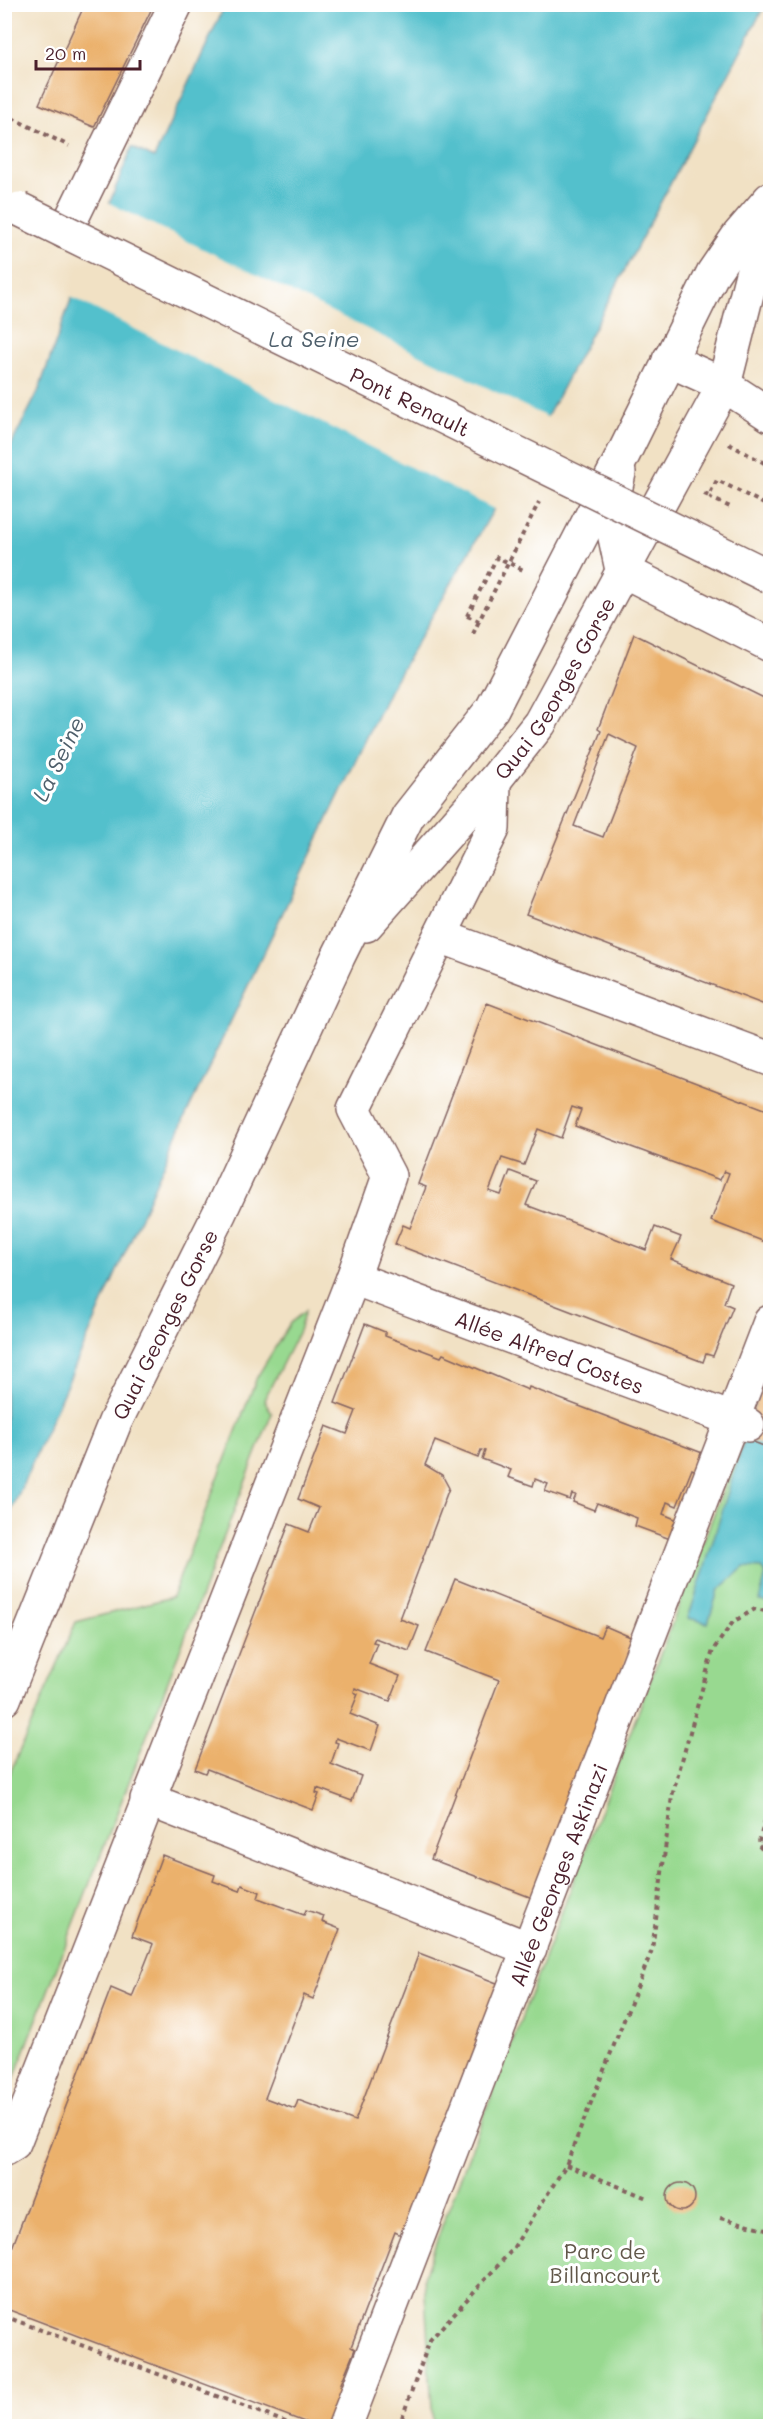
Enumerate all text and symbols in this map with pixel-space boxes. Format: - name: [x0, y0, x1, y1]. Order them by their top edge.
- scale bar: [36, 33, 140, 71]
- text: 20 m: [45, 41, 86, 65]
- water label: La Seine: [269, 324, 359, 353]
- street label: Pont Renault: [346, 360, 475, 442]
- street label: Quai Georges Gorse: [487, 592, 620, 784]
- water label: La Seine: [25, 712, 91, 806]
- street label: Quai Georges Gorse: [105, 1224, 223, 1424]
- street label: Allée Alfred Costes: [452, 1304, 648, 1399]
- street label: Allée Georges Askinazi: [502, 1759, 612, 1990]
- park label: Parc de Billancourt: [550, 2237, 660, 2288]

